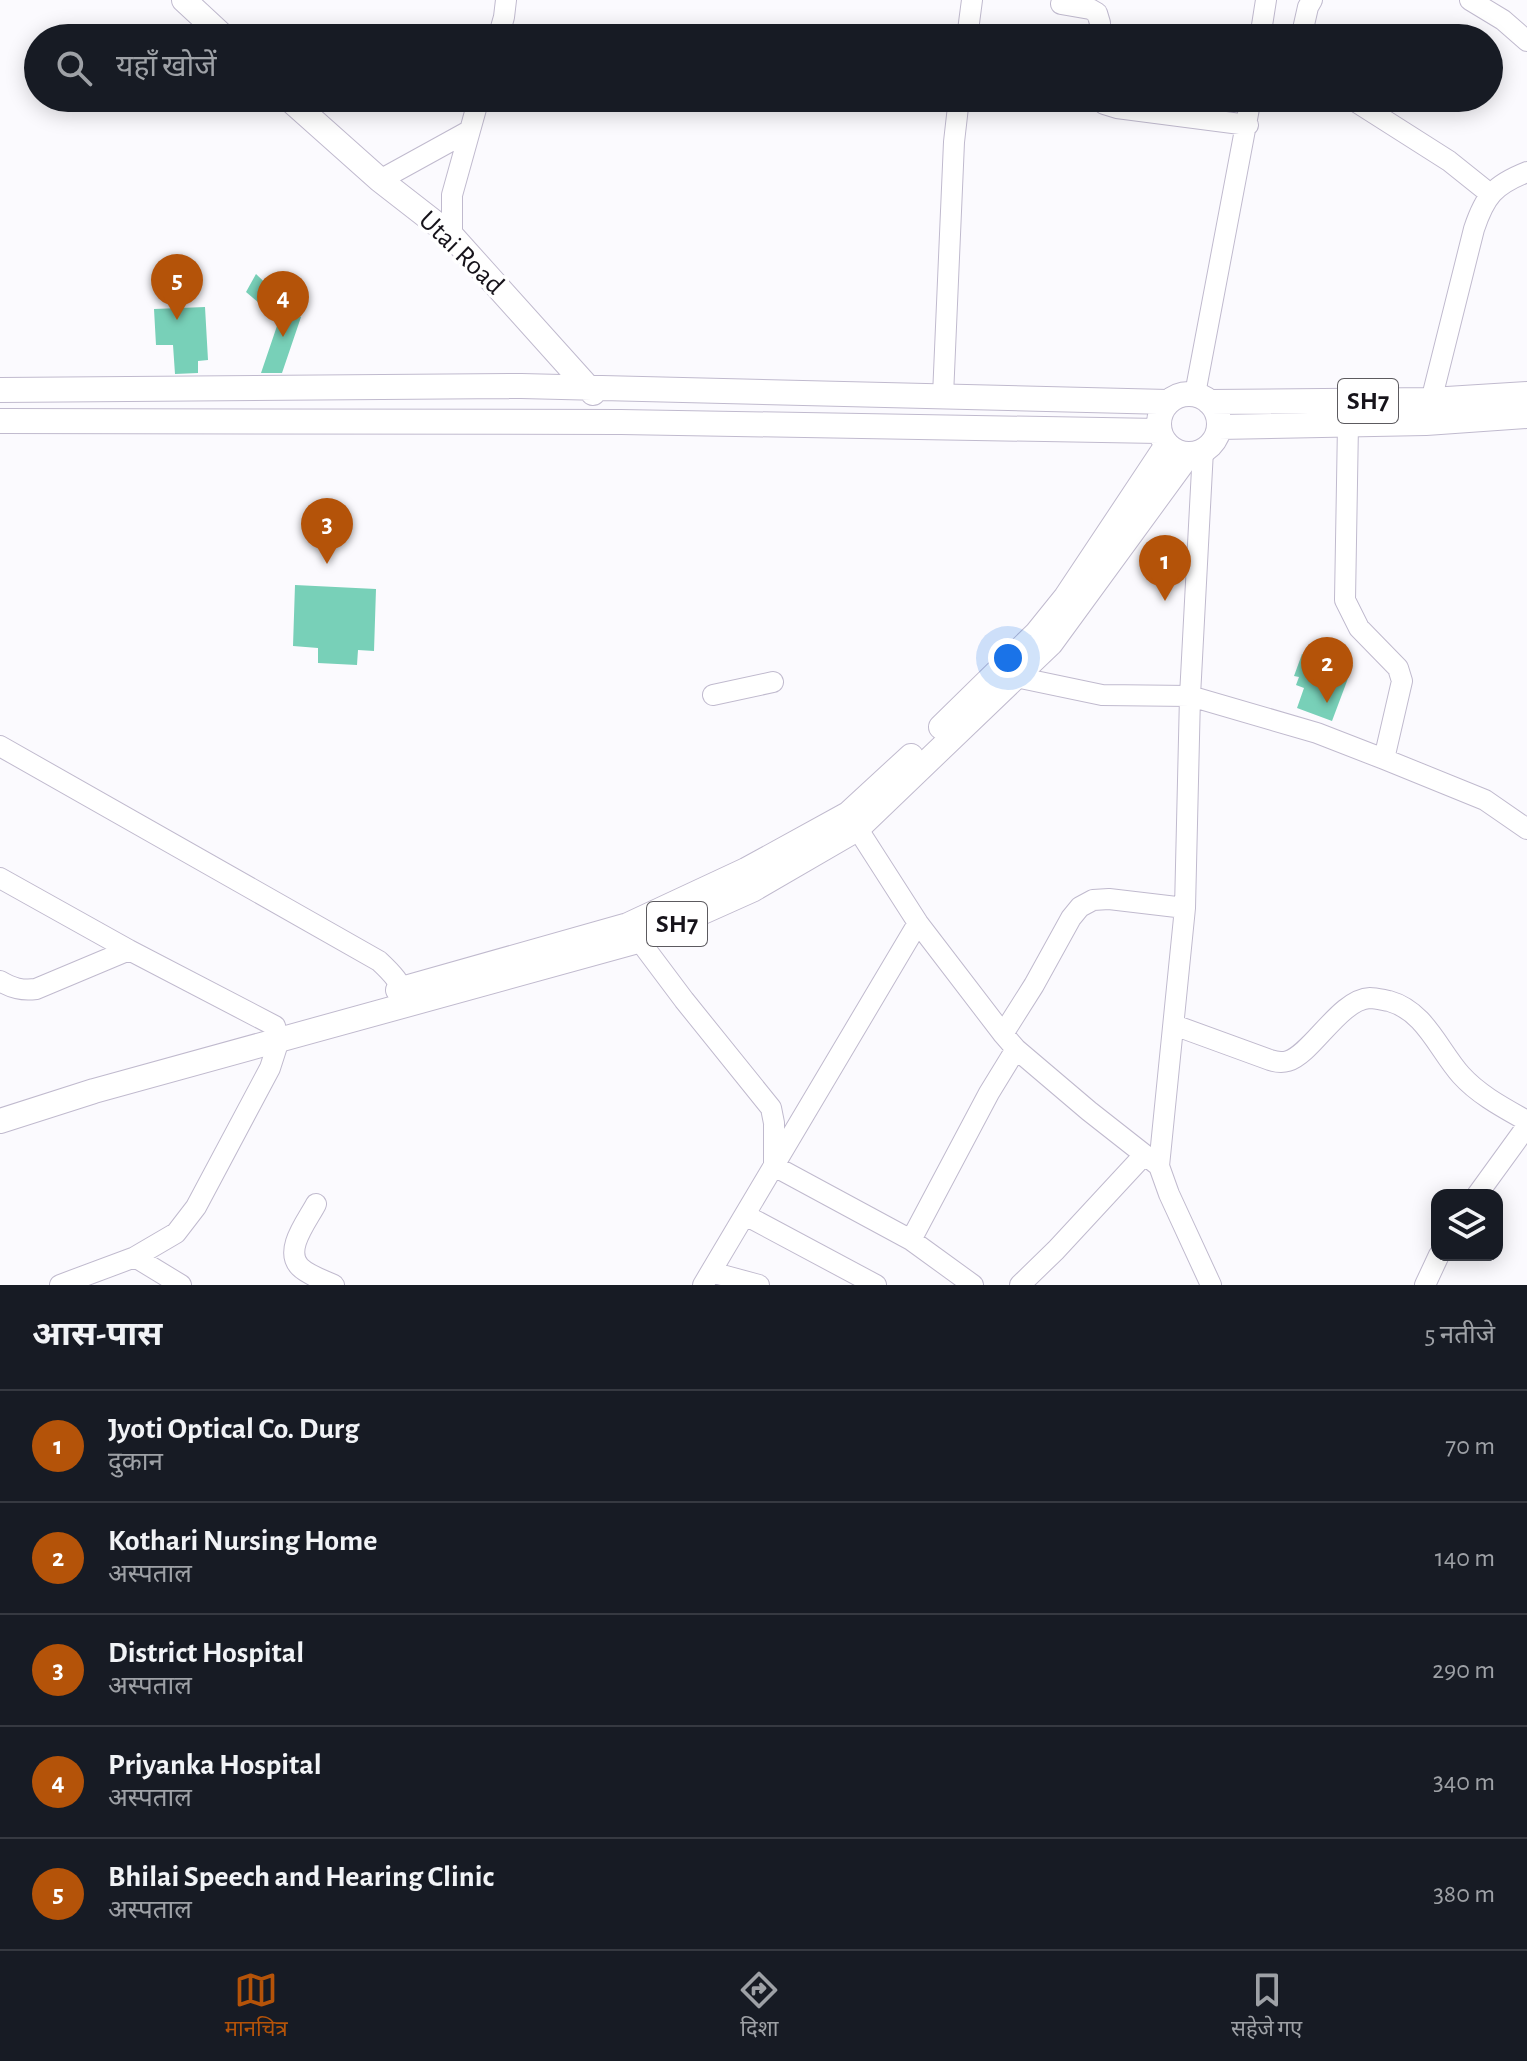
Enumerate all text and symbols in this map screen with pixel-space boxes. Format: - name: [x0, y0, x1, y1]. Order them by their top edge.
- search box: [24, 24, 1503, 112]
- icon: search: [52, 46, 96, 90]
- text: यहाँ खोजें: [116, 52, 217, 82]
- street label: Utai Road: [413, 206, 509, 300]
- pin: 5: [151, 254, 203, 320]
- pin: 4: [257, 271, 309, 337]
- road number: SH7: [1338, 379, 1398, 423]
- pin: 3: [301, 498, 353, 564]
- pin: 1: [1139, 535, 1191, 601]
- pin: 2: [1301, 637, 1353, 703]
- your location: [988, 638, 1028, 678]
- road number: SH7: [647, 902, 707, 946]
- map controls: [1431, 1189, 1503, 1261]
- button: layers: [1431, 1189, 1503, 1261]
- text: आस-पास: [32, 1318, 162, 1352]
- text: 5 नतीजे: [1425, 1322, 1495, 1348]
- text: Jyoti Optical Co. Durg: [108, 1414, 359, 1444]
- text: 1: [53, 1433, 63, 1459]
- text: 70 m: [1445, 1433, 1495, 1459]
- text: दुकान: [108, 1449, 163, 1475]
- text: Kothari Nursing Home: [108, 1526, 377, 1556]
- text: 2: [52, 1545, 64, 1571]
- text: 140 m: [1435, 1545, 1495, 1571]
- text: अस्पताल: [108, 1561, 192, 1587]
- text: District Hospital: [108, 1638, 304, 1668]
- text: 3: [52, 1657, 64, 1683]
- text: 290 m: [1432, 1657, 1495, 1683]
- text: अस्पताल: [108, 1673, 192, 1699]
- text: Priyanka Hospital: [108, 1750, 322, 1780]
- text: 4: [51, 1769, 65, 1795]
- text: 340 m: [1433, 1769, 1495, 1795]
- text: अस्पताल: [108, 1785, 192, 1811]
- text: Bhilai Speech and Hearing Clinic: [108, 1862, 494, 1892]
- text: 5: [52, 1881, 64, 1907]
- text: 380 m: [1433, 1881, 1495, 1907]
- text: अस्पताल: [108, 1897, 192, 1923]
- tab: मानचित्र: [225, 1968, 288, 2045]
- tab: दिशा: [737, 1968, 781, 2045]
- tab: सहेजे गए: [1231, 1968, 1302, 2045]

